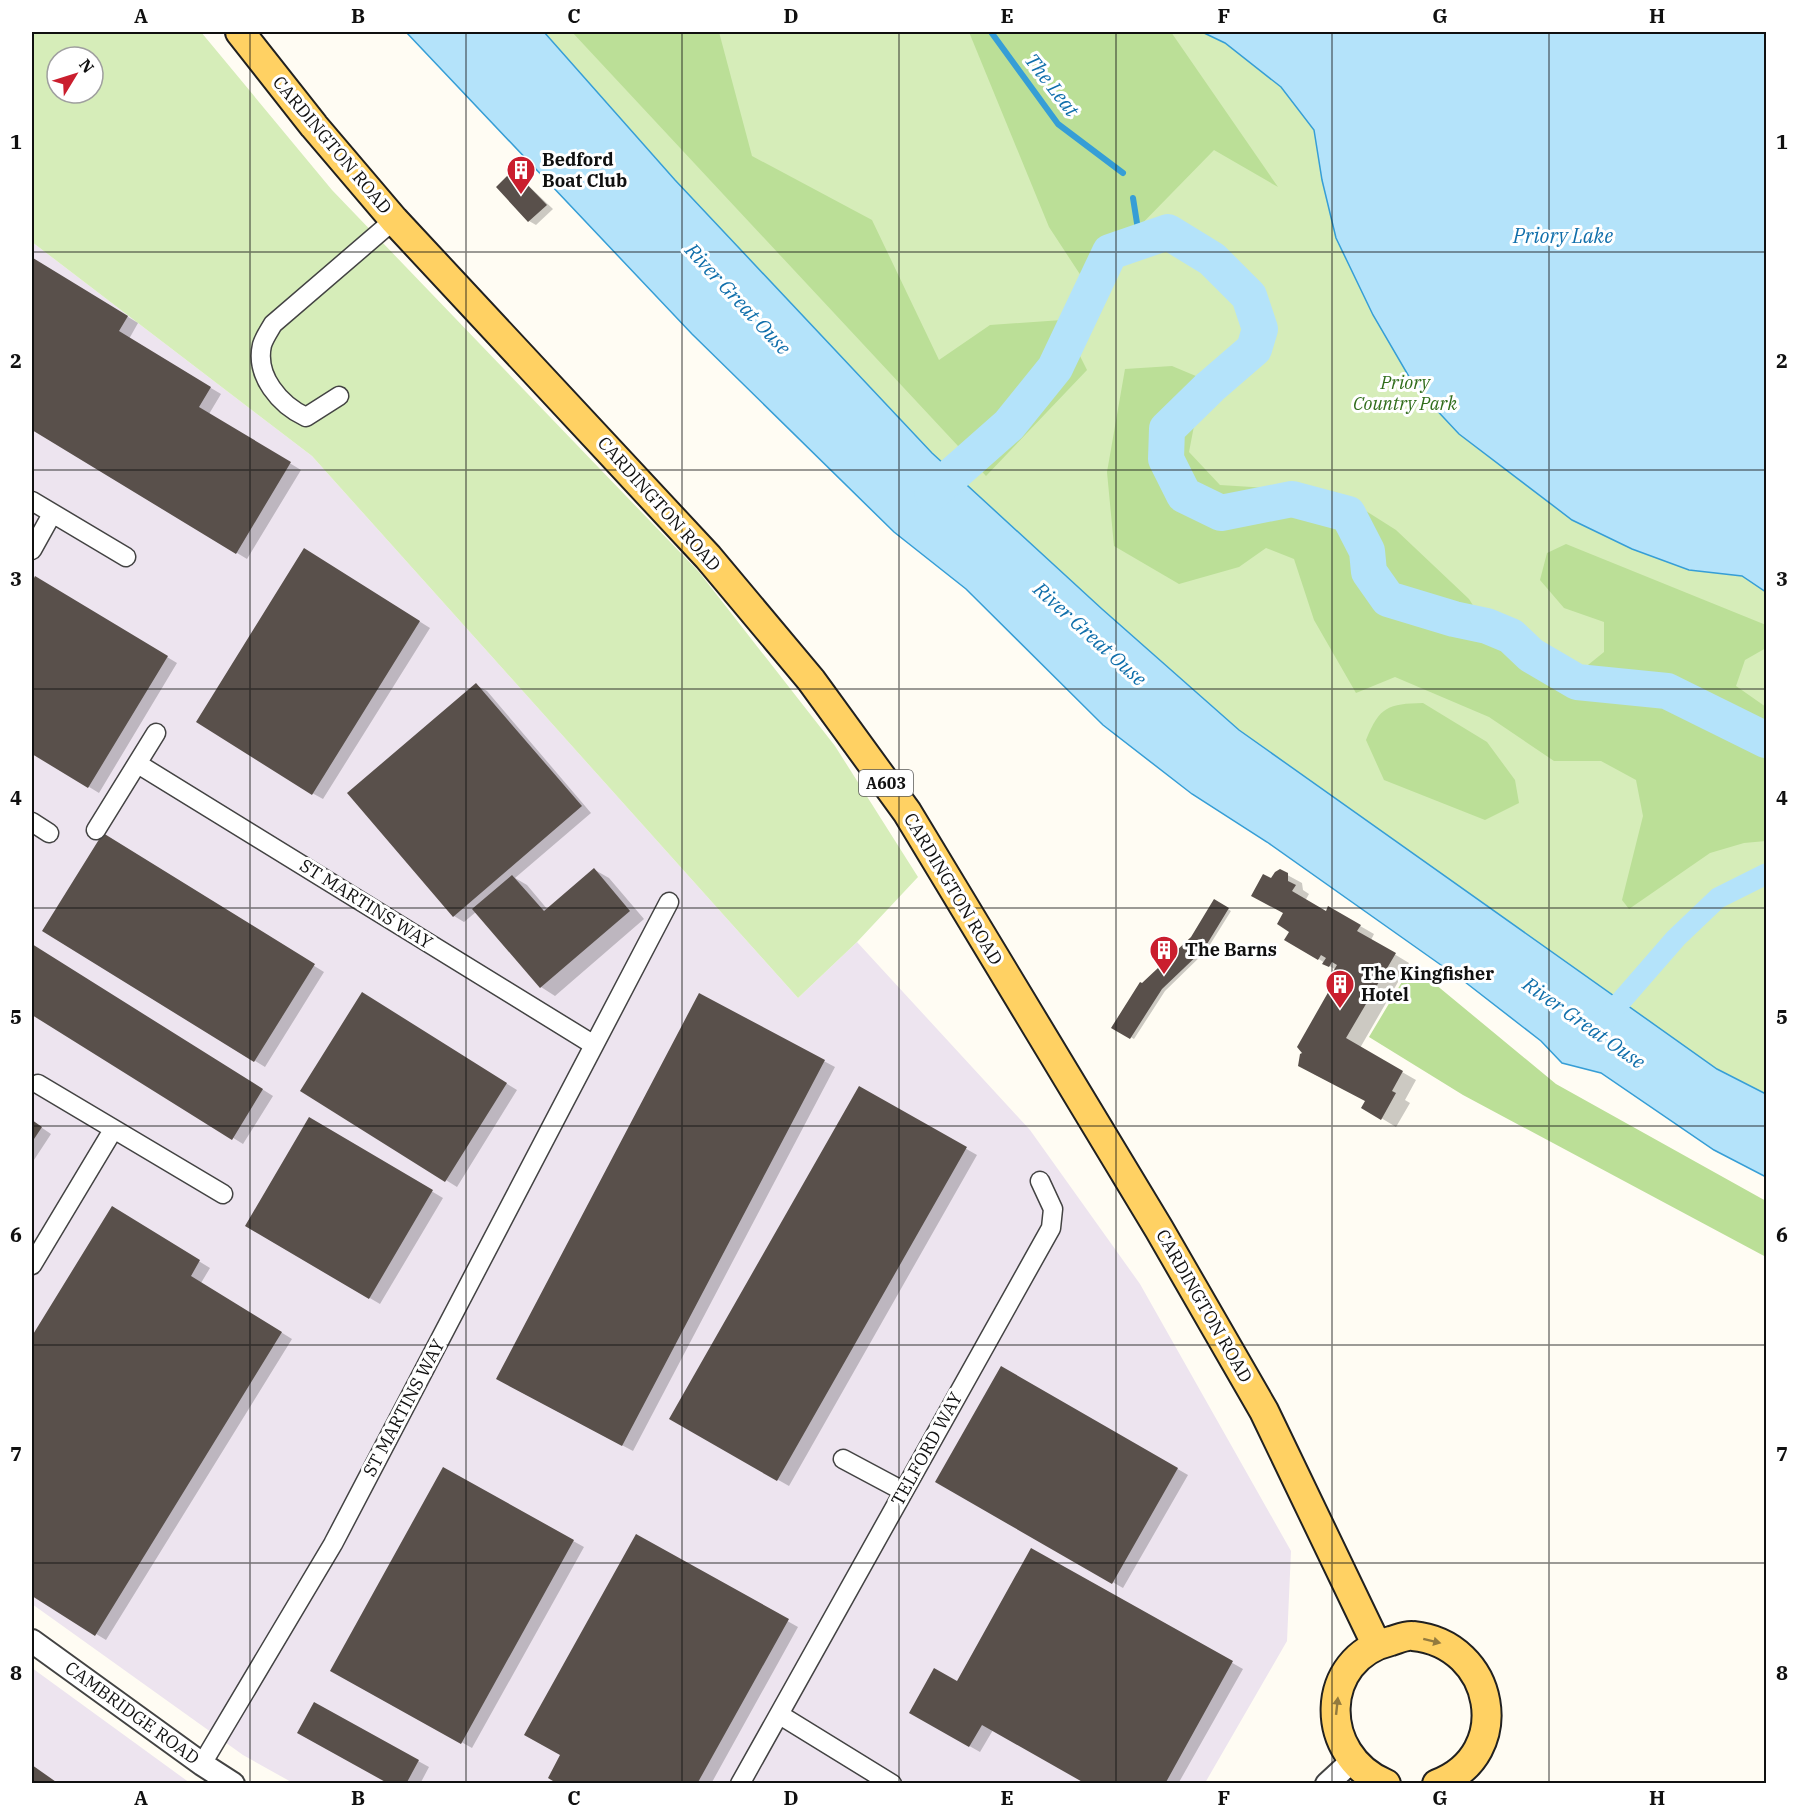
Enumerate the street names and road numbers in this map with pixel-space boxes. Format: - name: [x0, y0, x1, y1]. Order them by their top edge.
- street label: CARDINGTON ROAD: [268, 71, 397, 219]
- street label: CARDINGTON ROAD: [593, 432, 726, 576]
- road number: A603: [859, 770, 913, 796]
- street label: CARDINGTON ROAD: [899, 808, 1008, 969]
- street label: ST MARTINS WAY: [296, 853, 437, 954]
- street label: CARDINGTON ROAD: [1151, 1225, 1258, 1387]
- street label: ST MARTINS WAY: [358, 1335, 450, 1480]
- street label: TELFORD WAY: [886, 1387, 968, 1510]
- street label: CAMBRIDGE ROAD: [60, 1656, 204, 1769]

